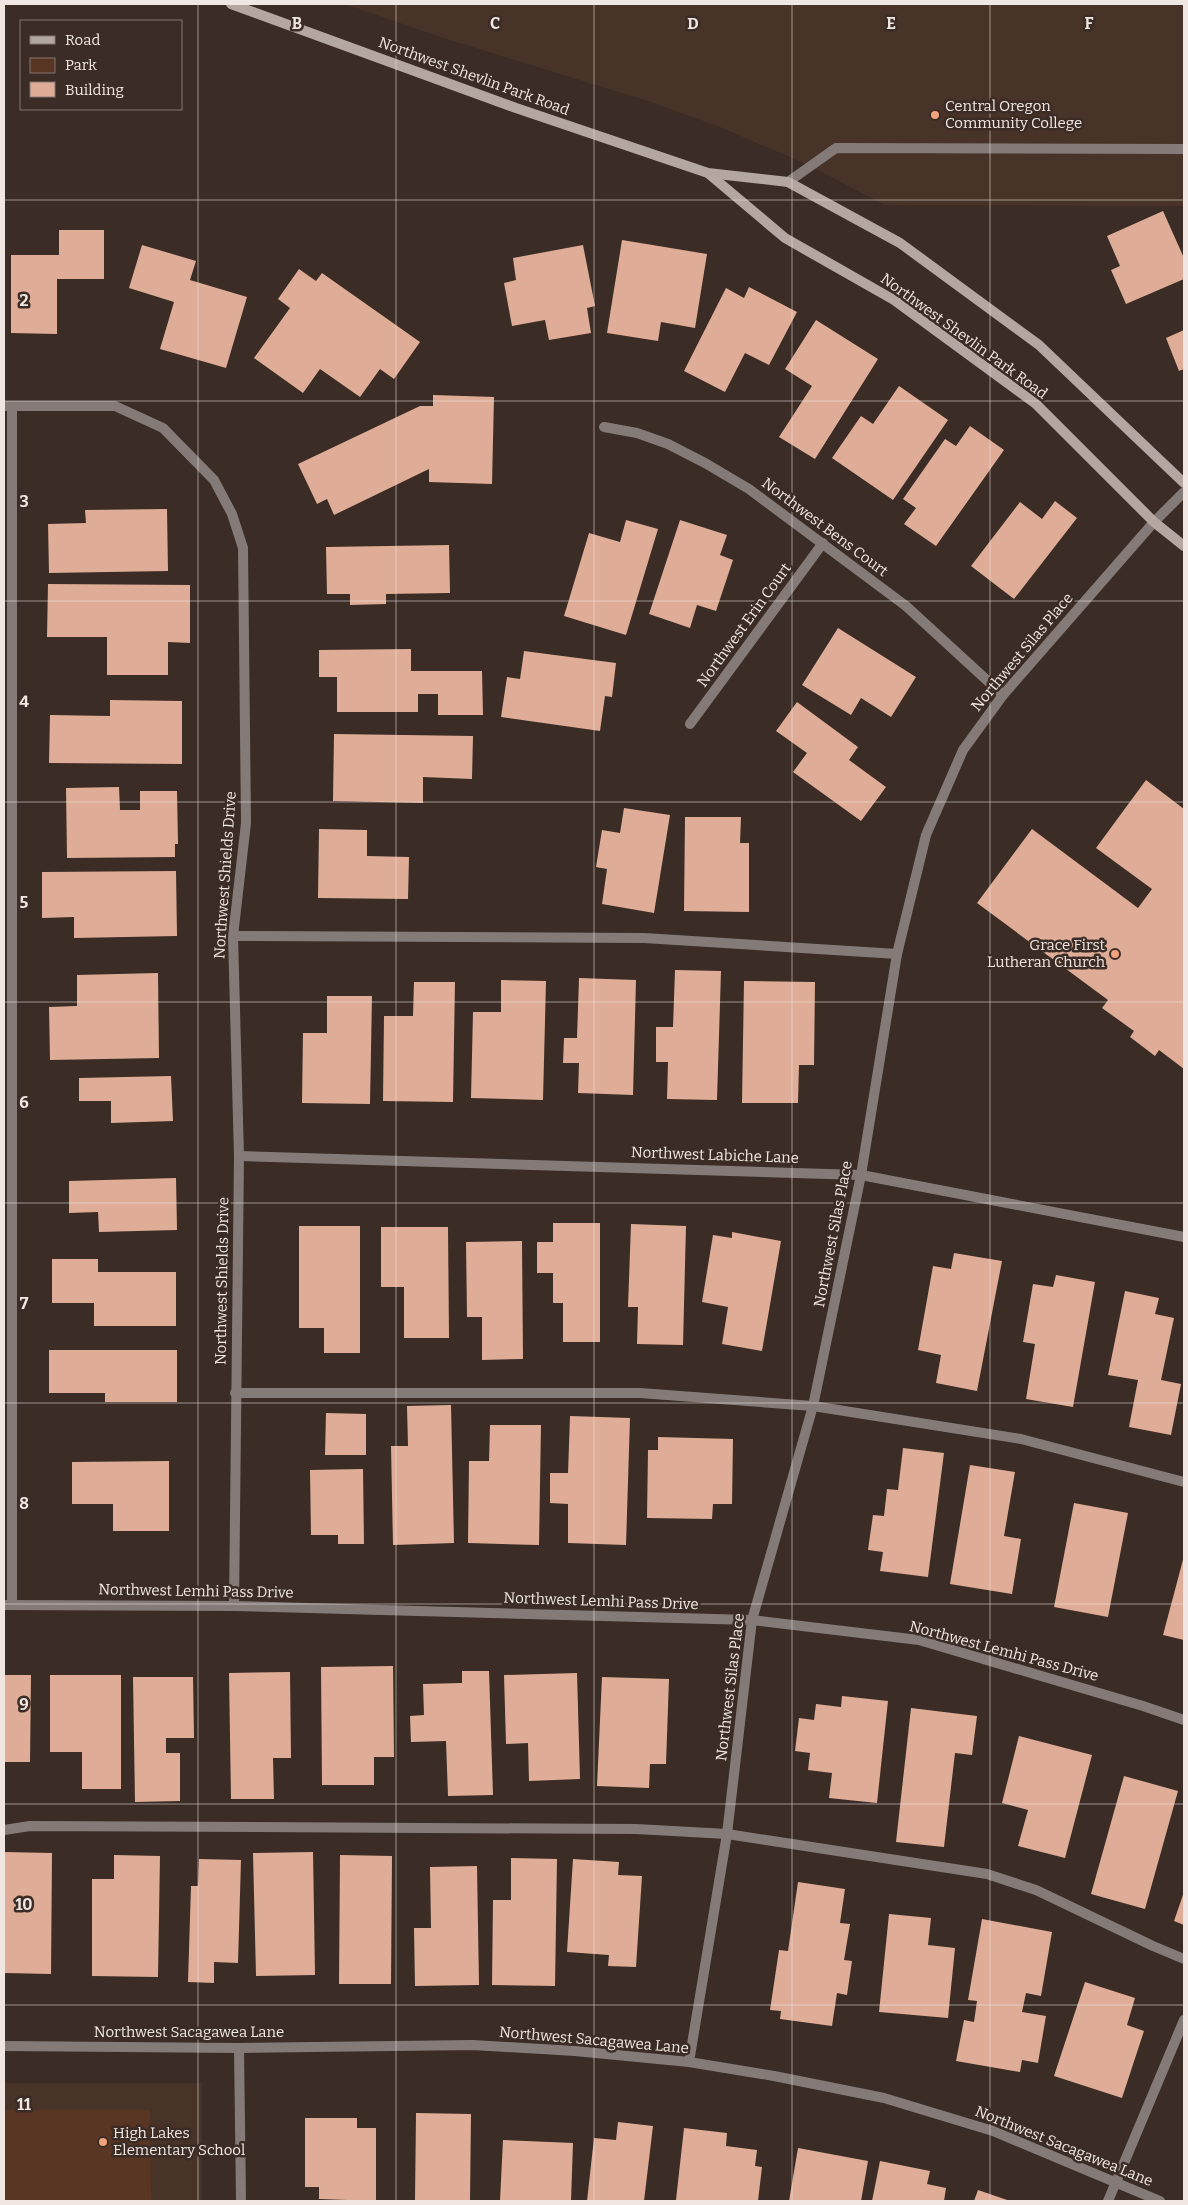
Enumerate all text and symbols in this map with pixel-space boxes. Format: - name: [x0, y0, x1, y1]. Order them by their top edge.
- text: B: [292, 14, 302, 33]
- text: C: [490, 14, 500, 33]
- text: D: [687, 14, 699, 33]
- text: E: [886, 14, 896, 33]
- text: F: [1085, 14, 1094, 33]
- legend: [20, 20, 182, 110]
- text: Road: [65, 31, 100, 49]
- street label: Northwest Shevlin Park Road: [376, 33, 572, 119]
- text: Park: [65, 56, 97, 74]
- text: Building: [65, 81, 124, 99]
- place label: Central Oregon Community College: [945, 97, 1082, 132]
- marker: Central Oregon Community College: [929, 109, 941, 121]
- street label: Northwest Shevlin Park Road: [877, 269, 1051, 403]
- text: 2: [19, 291, 29, 310]
- street label: Northwest Bens Court: [758, 474, 892, 581]
- text: 3: [19, 492, 29, 511]
- street label: Northwest Erin Court: [693, 559, 795, 690]
- street label: Northwest Silas Place: [967, 589, 1077, 715]
- text: 4: [19, 692, 29, 711]
- street label: Northwest Shields Drive: [210, 791, 240, 959]
- text: 5: [20, 893, 29, 912]
- place label: Grace First Lutheran Church: [987, 936, 1106, 971]
- marker: Grace First Lutheran Church: [1109, 948, 1121, 960]
- text: 6: [19, 1093, 29, 1112]
- street label: Northwest Labiche Lane: [631, 1143, 799, 1167]
- street label: Northwest Silas Place: [810, 1159, 856, 1309]
- street label: Northwest Shields Drive: [212, 1197, 232, 1365]
- text: 7: [20, 1294, 29, 1313]
- text: 8: [19, 1494, 29, 1513]
- street label: Northwest Lemhi Pass Drive: [98, 1580, 294, 1602]
- street label: Northwest Lemhi Pass Drive: [503, 1589, 699, 1613]
- street label: Northwest Silas Place: [712, 1612, 748, 1762]
- street label: Northwest Lemhi Pass Drive: [907, 1617, 1101, 1685]
- text: 9: [19, 1695, 29, 1714]
- text: 10: [15, 1895, 33, 1914]
- street label: Northwest Sacagawea Lane: [94, 2023, 284, 2041]
- street label: Northwest Sacagawea Lane: [498, 2023, 690, 2057]
- text: 11: [17, 2095, 31, 2114]
- street label: Northwest Sacagawea Lane: [972, 2102, 1156, 2190]
- place label: High Lakes Elementary School: [113, 2124, 245, 2159]
- marker: High Lakes Elementary School: [97, 2136, 109, 2148]

